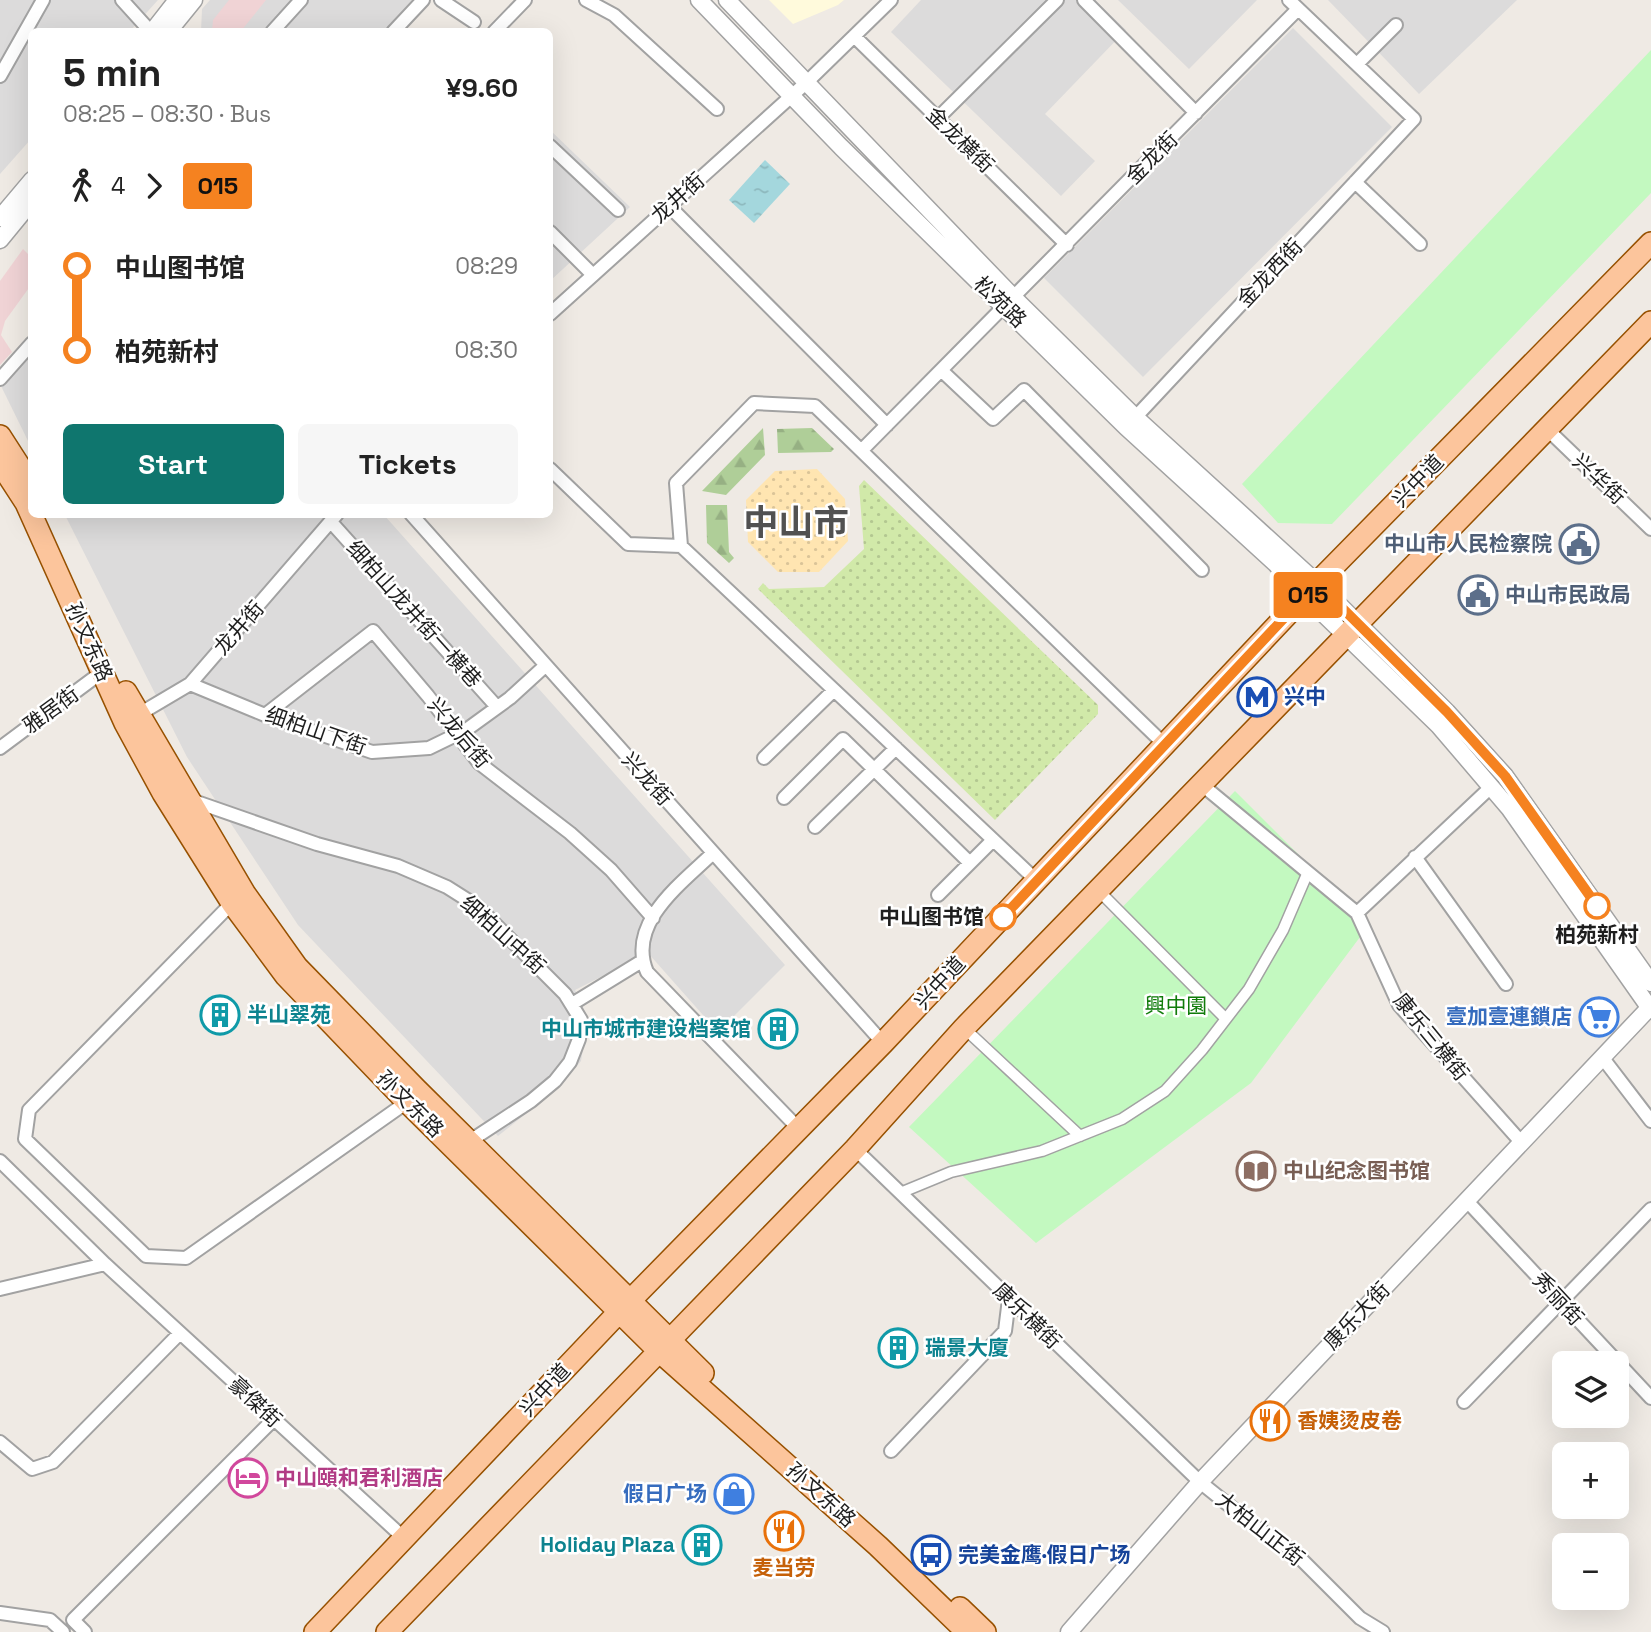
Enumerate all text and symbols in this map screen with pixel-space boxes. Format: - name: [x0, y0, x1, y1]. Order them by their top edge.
- text: 5 min: [63, 49, 161, 97]
- text: ¥9.60: [446, 71, 518, 105]
- text: 08:25 – 08:30 · Bus: [63, 99, 271, 129]
- street label: 金龙横街: [921, 101, 1000, 179]
- street label: 金龙街: [1120, 126, 1183, 189]
- icon: walk: [63, 167, 101, 205]
- icon: forward: [135, 167, 173, 205]
- street label: 龙井街: [645, 167, 710, 229]
- text: 015: [197, 170, 238, 201]
- text: 4: [111, 171, 125, 201]
- street label: 金龙西街: [1231, 233, 1308, 313]
- text: 中山图书馆: [115, 251, 245, 285]
- text: 08:29: [455, 251, 518, 281]
- street label: 松苑路: [968, 270, 1032, 333]
- text: 柏苑新村: [115, 335, 219, 369]
- text: 08:30: [454, 335, 518, 365]
- button: Start: [63, 424, 284, 504]
- button: Tickets: [298, 424, 518, 504]
- street label: 兴华街: [1567, 447, 1632, 510]
- street label: 兴中道: [1386, 449, 1449, 513]
- district label: 中山市: [743, 501, 849, 545]
- public building icon: 中山市人民检察院: [1558, 523, 1600, 565]
- place label: 中山市人民检察院: [1384, 530, 1552, 557]
- street label: 细柏山龙井街一横巷: [341, 534, 488, 693]
- line badge: 015: [1268, 572, 1348, 618]
- public building icon: 中山市民政局: [1457, 574, 1499, 616]
- text: 015: [1288, 579, 1328, 610]
- place label: 中山市民政局: [1505, 581, 1631, 608]
- street label: 龙井街: [208, 595, 269, 660]
- street label: 孙文东路: [60, 598, 119, 686]
- metro station icon: 兴中: [1236, 676, 1278, 718]
- street label: 雅居街: [17, 680, 84, 739]
- place label: 兴中: [1284, 683, 1326, 710]
- street label: 兴龙后街: [422, 692, 497, 774]
- street label: 细柏山下街: [262, 701, 370, 760]
- street label: 兴龙街: [616, 746, 678, 811]
- street label: 细柏山中街: [455, 889, 551, 980]
- marker: 柏苑新村: [1584, 893, 1610, 919]
- place label: 中山图书馆: [879, 903, 984, 930]
- marker: 中山图书馆: [990, 904, 1016, 930]
- place label: 柏苑新村: [1555, 921, 1639, 948]
- street label: 兴中道: [908, 950, 971, 1015]
- street label: 康乐三横街: [1388, 987, 1475, 1086]
- park label: 興中園: [1145, 992, 1208, 1019]
- building icon: 半山翠苑: [199, 994, 241, 1036]
- supermarket icon: 壹加壹連鎖店: [1578, 996, 1620, 1038]
- place label: 半山翠苑: [247, 1001, 331, 1028]
- place label: 壹加壹連鎖店: [1446, 1003, 1572, 1030]
- building icon: 中山市城市建设档案馆: [757, 1008, 799, 1050]
- place label: 中山市城市建设档案馆: [541, 1015, 751, 1042]
- street label: 孙文东路: [371, 1064, 450, 1143]
- library icon: 中山纪念图书馆: [1235, 1150, 1277, 1192]
- place label: 中山纪念图书馆: [1283, 1157, 1430, 1184]
- street label: 秀丽街: [1527, 1266, 1590, 1331]
- street label: 康乐大街: [1318, 1276, 1396, 1355]
- street label: 康乐横街: [988, 1277, 1067, 1355]
- building icon: 瑞景大廈: [877, 1327, 919, 1369]
- place label: 瑞景大廈: [925, 1334, 1009, 1361]
- map controls: [1552, 1351, 1629, 1610]
- button: layers: [1552, 1351, 1629, 1428]
- street label: 兴中道: [513, 1357, 576, 1422]
- street label: 豪傑街: [223, 1370, 288, 1433]
- restaurant icon: 香姨烫皮卷: [1249, 1400, 1291, 1442]
- place label: 香姨烫皮卷: [1297, 1407, 1402, 1434]
- button: +: [1552, 1442, 1629, 1519]
- street label: 孙文东路: [781, 1456, 862, 1533]
- hotel icon: 中山頤和君利酒店: [227, 1457, 269, 1499]
- place label: 中山頤和君利酒店: [275, 1464, 443, 1491]
- shop icon: 假日广场: [713, 1473, 755, 1515]
- place label: 假日广场: [623, 1480, 707, 1507]
- street label: 大柏山正街: [1211, 1486, 1310, 1572]
- restaurant icon: 麦当劳: [763, 1510, 805, 1552]
- building icon: Holiday Plaza: [681, 1524, 723, 1566]
- place label: Holiday Plaza: [540, 1531, 675, 1558]
- button: −: [1552, 1533, 1629, 1610]
- bus stop icon: 完美金鹰·假日广场: [910, 1534, 952, 1576]
- place label: 完美金鹰·假日广场: [958, 1541, 1131, 1568]
- place label: 麦当劳: [753, 1554, 816, 1581]

